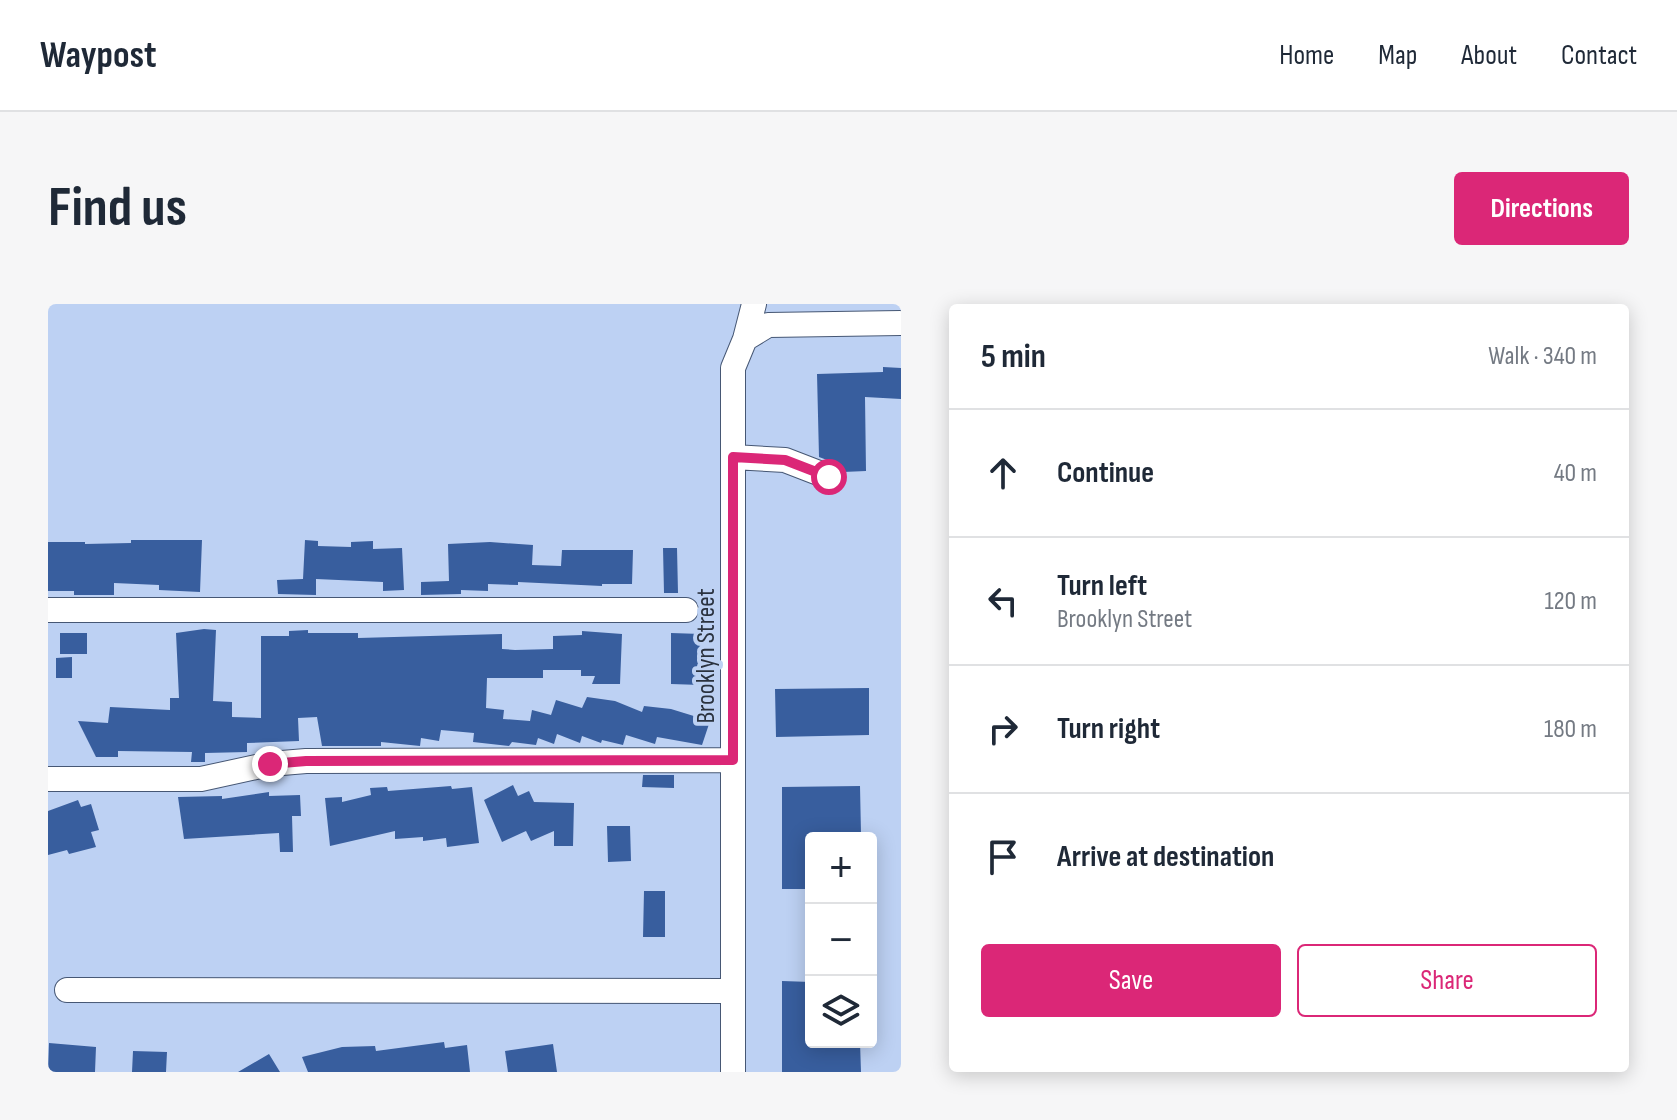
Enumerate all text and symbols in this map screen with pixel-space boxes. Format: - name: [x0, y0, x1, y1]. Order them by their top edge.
- text: Waypost: [40, 33, 157, 78]
- text: Home: [1279, 39, 1334, 72]
- text: Map: [1378, 39, 1417, 72]
- text: About: [1461, 39, 1517, 72]
- text: Contact: [1561, 39, 1637, 72]
- button: Directions: [1454, 172, 1629, 245]
- text: Find us: [48, 175, 187, 242]
- text: 5 min: [981, 336, 1046, 377]
- text: Walk · 340 m: [1488, 341, 1597, 372]
- icon: ahead: [981, 451, 1025, 495]
- text: Continue: [1057, 455, 1154, 491]
- text: 40 m: [1554, 458, 1597, 489]
- route start: [811, 459, 847, 495]
- text: Turn left: [1057, 568, 1147, 604]
- icon: left: [981, 579, 1025, 623]
- text: 120 m: [1544, 586, 1597, 617]
- street label: Brooklyn Street: [691, 588, 722, 724]
- text: Brooklyn Street: [1057, 604, 1192, 635]
- icon: right: [981, 707, 1025, 751]
- text: Turn right: [1057, 711, 1160, 747]
- text: 180 m: [1544, 714, 1597, 745]
- route end: [252, 746, 288, 782]
- map controls: [805, 832, 877, 1048]
- button: +: [805, 832, 877, 904]
- icon: arrive: [981, 835, 1025, 879]
- text: Arrive at destination: [1057, 839, 1274, 875]
- button: −: [805, 904, 877, 976]
- button: Save: [981, 944, 1281, 1017]
- button: Share: [1297, 944, 1597, 1017]
- button: layers: [805, 976, 877, 1048]

